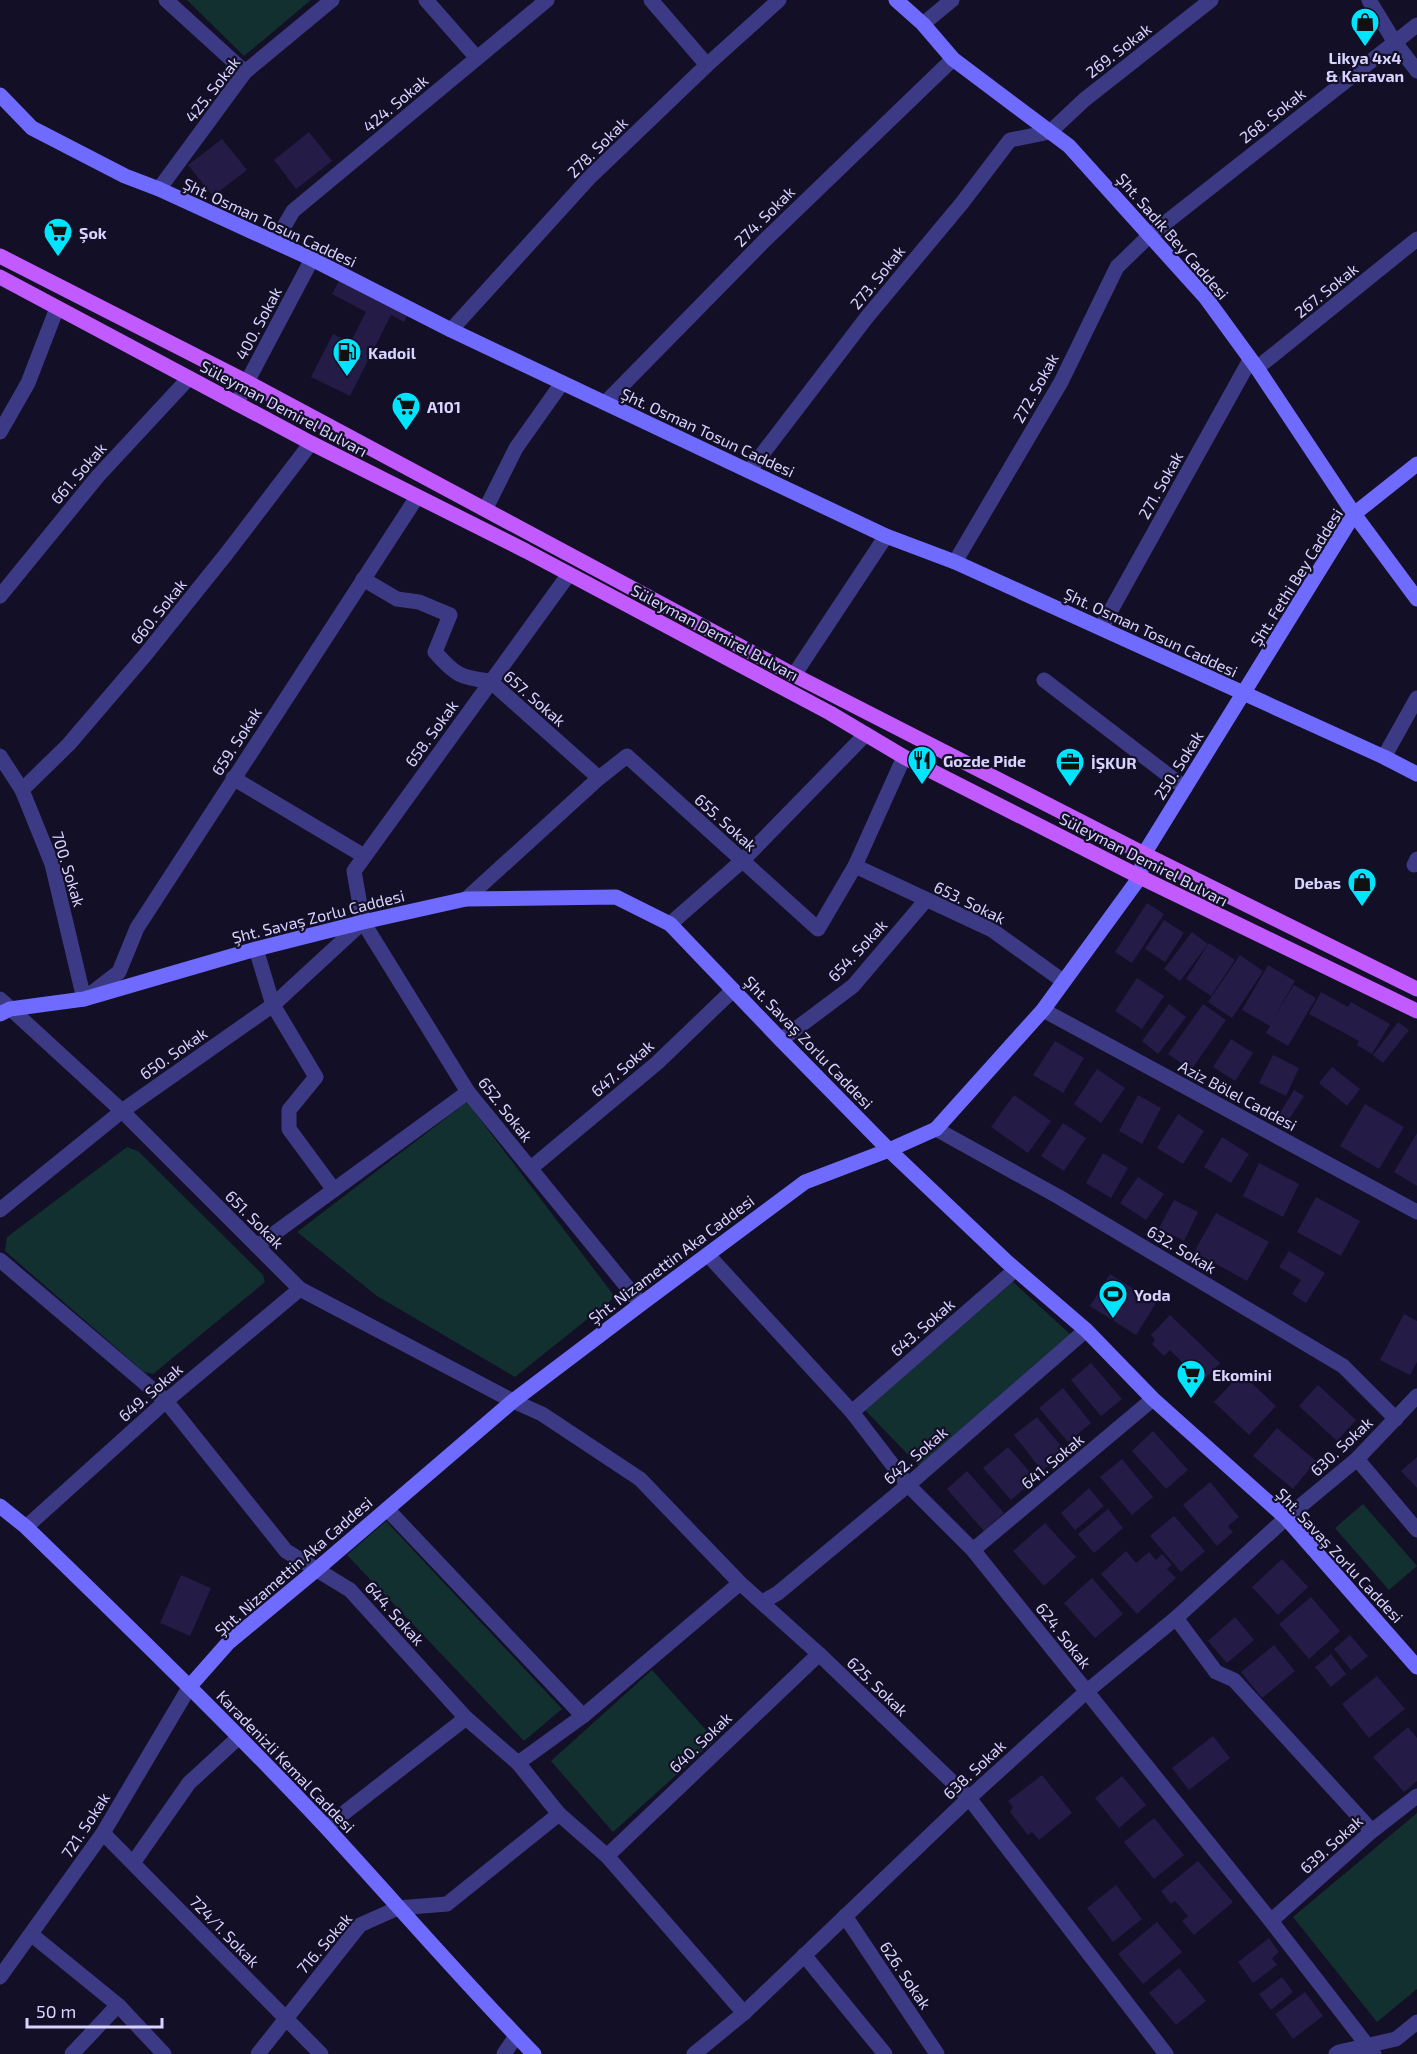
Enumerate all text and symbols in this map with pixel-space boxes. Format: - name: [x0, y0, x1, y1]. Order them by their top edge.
- shop icon: Likya 4x4 & Karavan: [1349, 6, 1381, 48]
- street label: 269. Sokak: [1082, 19, 1154, 81]
- place label: Likya 4x4 & Karavan: [1326, 48, 1404, 85]
- street label: 425. Sokak: [181, 53, 243, 125]
- street label: 424. Sokak: [359, 70, 431, 136]
- street label: 268. Sokak: [1235, 83, 1309, 147]
- street label: 278. Sokak: [563, 113, 631, 181]
- street label: Şht. Sadık Bey Caddesi: [1112, 169, 1233, 304]
- street label: Şht. Osman Tosun Caddesi: [180, 173, 360, 272]
- street label: 274. Sokak: [730, 182, 798, 250]
- supermarket icon: Şok: [42, 216, 74, 258]
- place label: Şok: [79, 223, 107, 244]
- street label: 273. Sokak: [846, 241, 908, 313]
- street label: 267. Sokak: [1291, 259, 1361, 321]
- street label: 400. Sokak: [231, 283, 285, 363]
- fuel station icon: Kadoil: [331, 336, 363, 378]
- place label: Kadoil: [368, 343, 417, 362]
- street label: 272. Sokak: [1008, 350, 1062, 426]
- street label: Süleyman Demirel Bulvarı: [197, 356, 371, 460]
- street label: Şht. Osman Tosun Caddesi: [618, 383, 798, 482]
- supermarket icon: A101: [390, 390, 422, 432]
- place label: A101: [427, 397, 461, 416]
- street label: 661. Sokak: [46, 438, 110, 508]
- street label: 271. Sokak: [1134, 448, 1186, 522]
- street label: Şht. Fethi Bey Caddesi: [1246, 505, 1347, 650]
- street label: 660. Sokak: [126, 575, 190, 647]
- street label: Süleyman Demirel Bulvarı: [628, 580, 802, 684]
- street label: Şht. Osman Tosun Caddesi: [1061, 583, 1241, 682]
- street label: 657. Sokak: [500, 666, 570, 730]
- street label: 658. Sokak: [400, 696, 462, 770]
- street label: 659. Sokak: [207, 703, 265, 779]
- street label: 250. Sokak: [1149, 727, 1207, 803]
- restaurant icon: Gozde Pide: [906, 744, 938, 786]
- office icon: İŞKUR: [1054, 746, 1086, 788]
- place label: Gozde Pide: [943, 751, 1026, 770]
- place label: İŞKUR: [1091, 753, 1137, 774]
- street label: 655. Sokak: [691, 789, 761, 855]
- street label: Süleyman Demirel Bulvarı: [1057, 808, 1231, 910]
- street label: 700. Sokak: [49, 829, 89, 909]
- shop icon: Debas: [1346, 866, 1378, 908]
- place label: Debas: [1294, 873, 1341, 892]
- street label: 653. Sokak: [931, 877, 1009, 927]
- street label: Şht. Savaş Zorlu Caddesi: [230, 885, 406, 948]
- street label: 654. Sokak: [823, 915, 891, 985]
- street label: Şht. Savaş Zorlu Caddesi: [740, 972, 877, 1113]
- street label: 650. Sokak: [136, 1023, 210, 1083]
- street label: 647. Sokak: [587, 1036, 657, 1100]
- street label: Aziz Bölel Caddesi: [1176, 1056, 1300, 1134]
- street label: 652. Sokak: [475, 1073, 537, 1145]
- street label: 651. Sokak: [222, 1186, 288, 1252]
- street label: Şht. Nizamettin Aka Caddesi: [584, 1191, 758, 1328]
- street label: 632. Sokak: [1144, 1221, 1220, 1277]
- sports icon: Yoda: [1097, 1278, 1129, 1320]
- place label: Yoda: [1134, 1285, 1171, 1304]
- street label: 643. Sokak: [886, 1294, 958, 1360]
- supermarket icon: Ekomini: [1175, 1358, 1207, 1400]
- street label: 649. Sokak: [114, 1359, 186, 1425]
- place label: Ekomini: [1212, 1365, 1272, 1384]
- street label: 630. Sokak: [1306, 1412, 1376, 1480]
- street label: 642. Sokak: [879, 1422, 951, 1488]
- street label: 641. Sokak: [1017, 1429, 1087, 1493]
- street label: Şht. Savaş Zorlu Caddesi: [1272, 1484, 1407, 1627]
- street label: Şht. Nizamettin Aka Caddesi: [210, 1492, 376, 1640]
- street label: 644. Sokak: [361, 1577, 429, 1649]
- street label: 624. Sokak: [1032, 1598, 1096, 1672]
- street label: 625. Sokak: [844, 1652, 912, 1720]
- street label: Karadenizli Kemal Caddesi: [213, 1686, 359, 1836]
- street label: 640. Sokak: [665, 1708, 735, 1776]
- street label: 638. Sokak: [939, 1735, 1009, 1803]
- street label: 721. Sokak: [57, 1789, 113, 1861]
- street label: 639. Sokak: [1296, 1811, 1366, 1877]
- street label: 724/1. Sokak: [186, 1891, 264, 1971]
- street label: 716. Sokak: [293, 1909, 355, 1977]
- street label: 626. Sokak: [876, 1937, 936, 2013]
- scale bar: [27, 1991, 162, 2029]
- text: 50 m: [36, 2000, 76, 2022]

